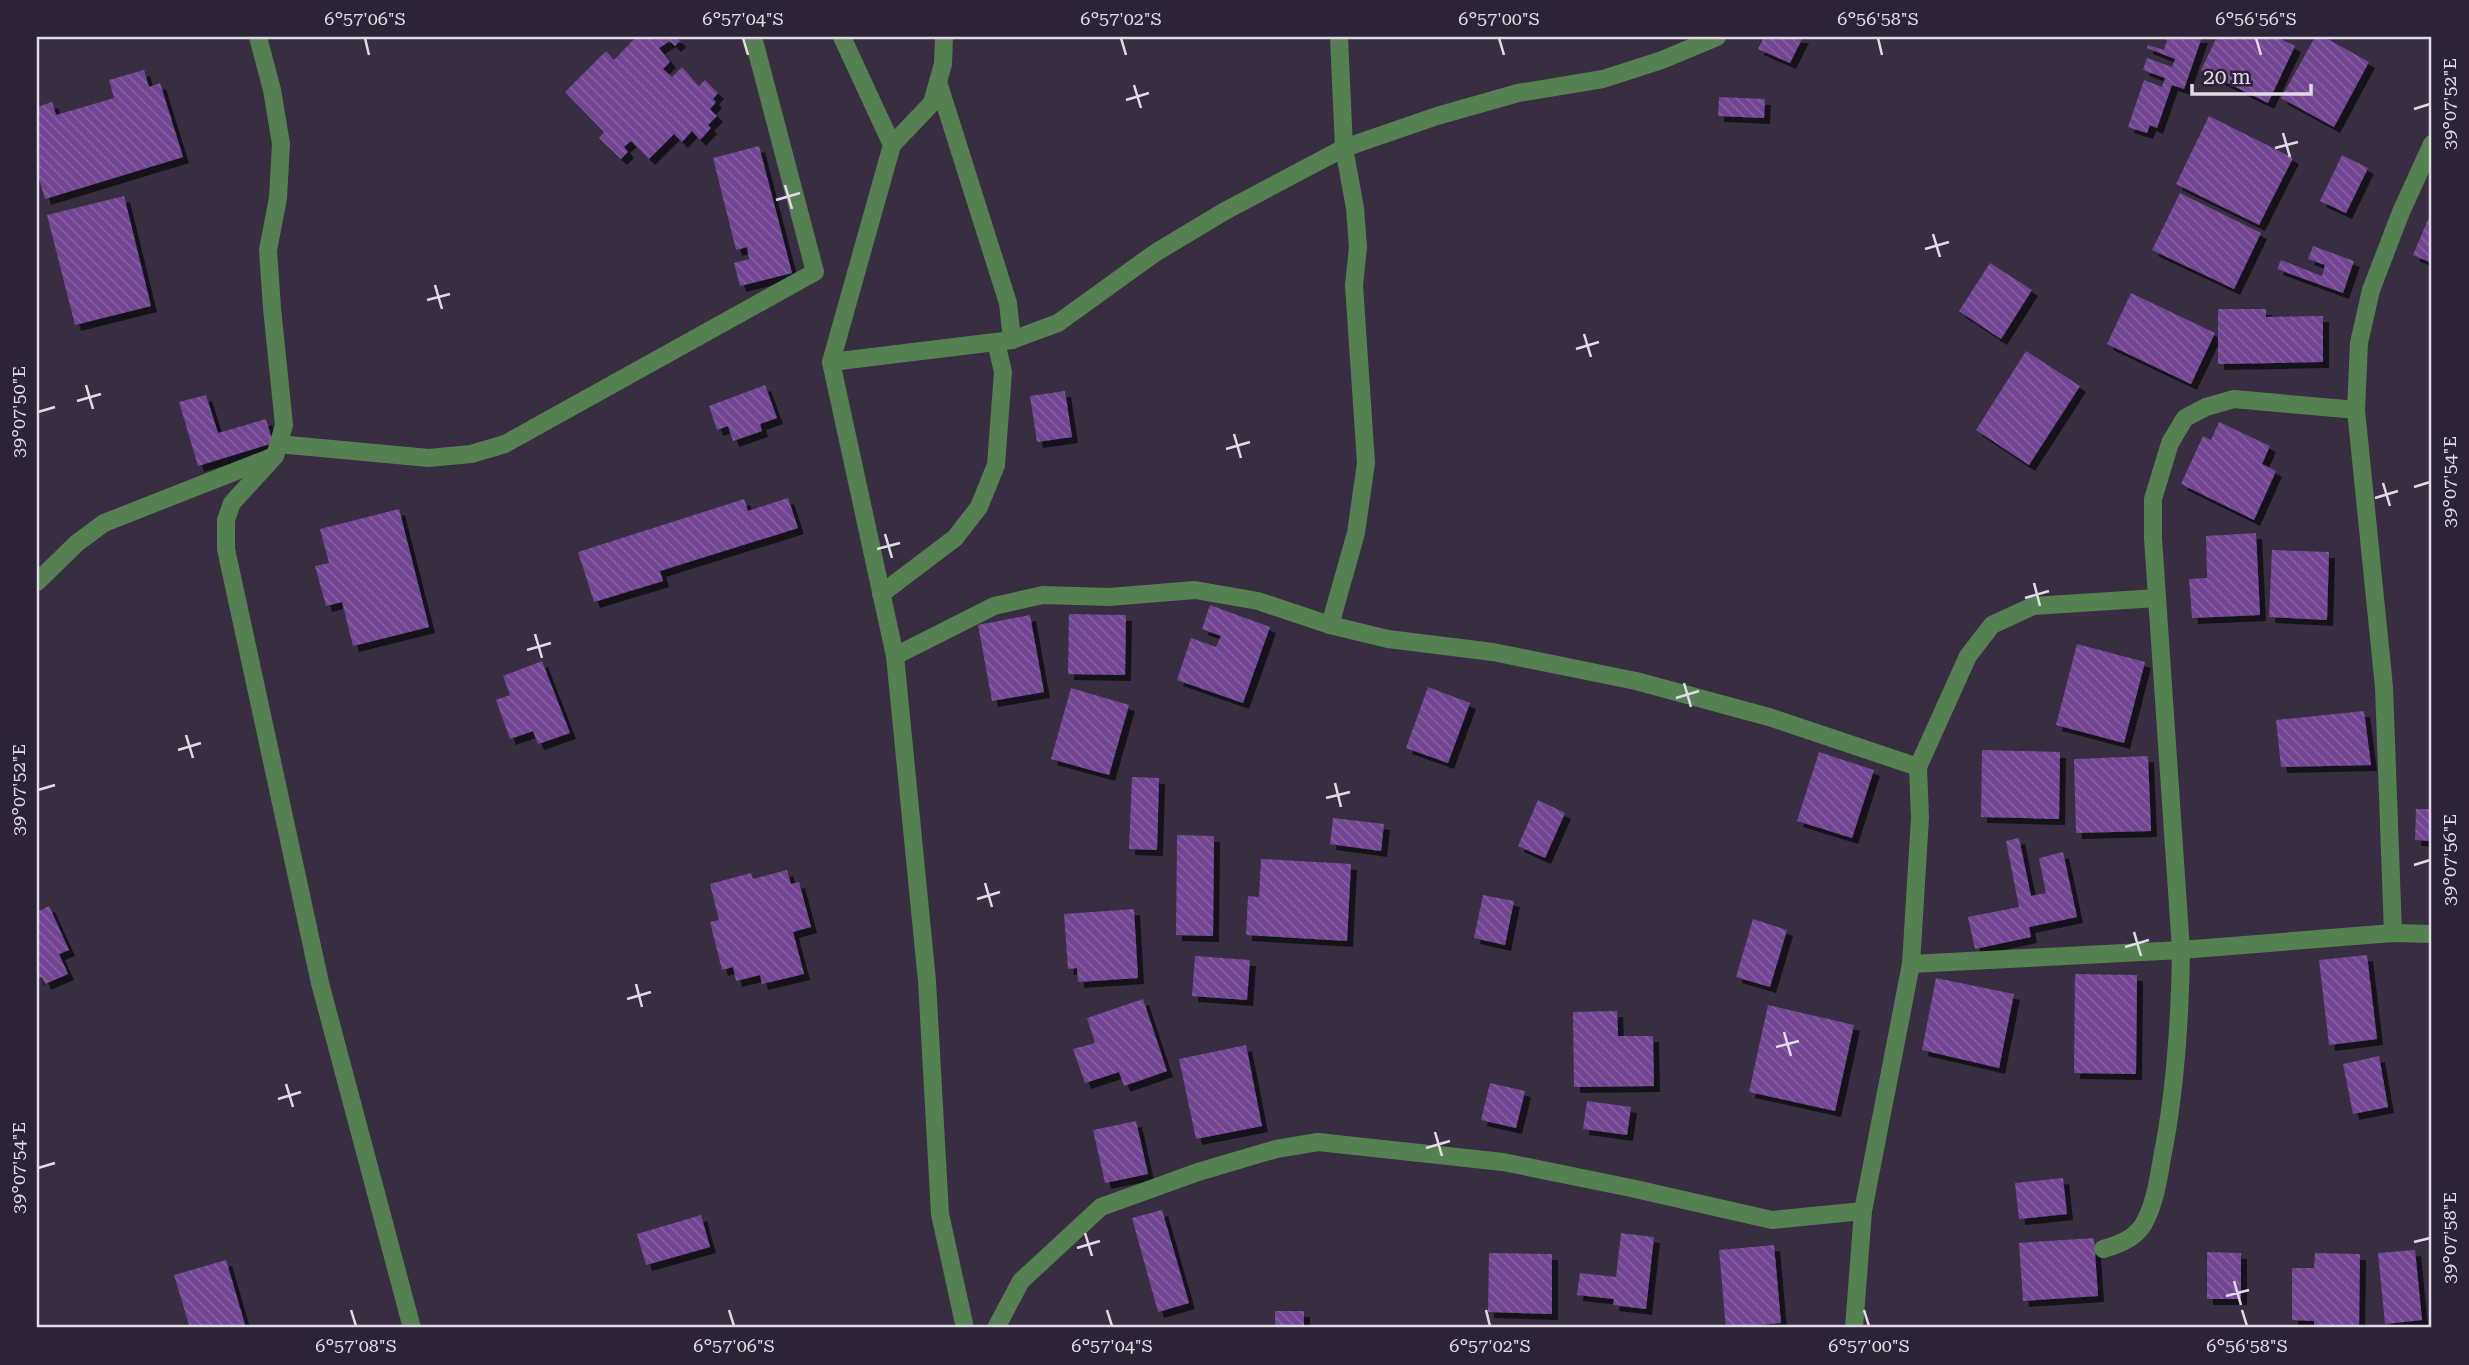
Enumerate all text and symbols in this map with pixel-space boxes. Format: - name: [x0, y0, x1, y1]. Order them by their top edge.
- text: 6°57'06"S: [324, 8, 406, 29]
- text: 6°57'04"S: [702, 8, 784, 29]
- text: 6°57'02"S: [1080, 8, 1162, 29]
- text: 6°57'00"S: [1458, 8, 1540, 29]
- text: 6°56'58"S: [1837, 8, 1919, 29]
- text: 6°56'56"S: [2215, 8, 2297, 29]
- scale bar: [2192, 52, 2312, 96]
- text: 39°07'52"E: [2439, 58, 2460, 150]
- text: 20 m: [2203, 65, 2251, 89]
- text: 39°07'50"E: [8, 366, 29, 458]
- text: 39°07'54"E: [2439, 436, 2460, 528]
- text: 39°07'52"E: [8, 744, 29, 836]
- text: 39°07'56"E: [2439, 814, 2460, 906]
- text: 39°07'54"E: [8, 1122, 29, 1214]
- text: 39°07'58"E: [2439, 1192, 2460, 1284]
- text: 6°57'08"S: [315, 1335, 397, 1356]
- text: 6°57'06"S: [693, 1335, 775, 1356]
- text: 6°57'04"S: [1071, 1335, 1153, 1356]
- text: 6°57'02"S: [1449, 1335, 1531, 1356]
- text: 6°57'00"S: [1828, 1335, 1910, 1356]
- text: 6°56'58"S: [2206, 1335, 2288, 1356]

